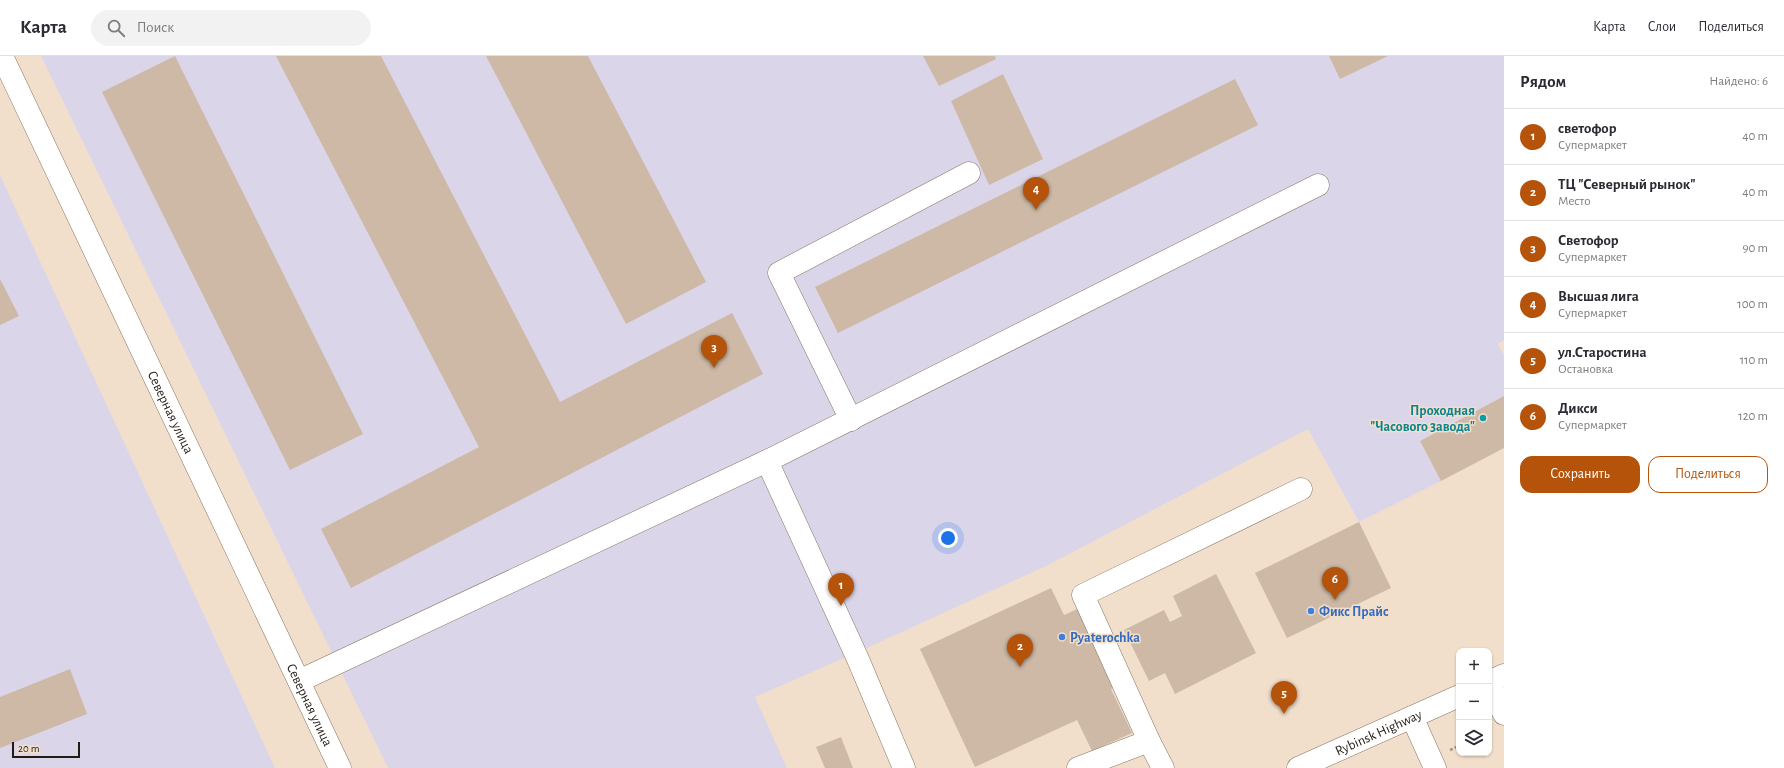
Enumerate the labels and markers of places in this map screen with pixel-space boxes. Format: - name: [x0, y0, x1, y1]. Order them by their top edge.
- pin: 4: [1023, 177, 1049, 210]
- pin: 3: [701, 335, 727, 368]
- place label: Проходная "Часового 3авода": [1370, 404, 1475, 434]
- marker: Проходная "Часового 3авода": [1478, 413, 1488, 423]
- pin: 6: [1322, 567, 1348, 600]
- pin: 1: [828, 573, 854, 606]
- place label: Фикс Прайс: [1319, 605, 1389, 619]
- marker: Фикс Прайс: [1306, 606, 1316, 616]
- place label: Pyaterochka: [1070, 631, 1140, 645]
- marker: Pyaterochka: [1057, 632, 1067, 642]
- pin: 2: [1007, 634, 1033, 667]
- pin: 5: [1271, 681, 1297, 714]

